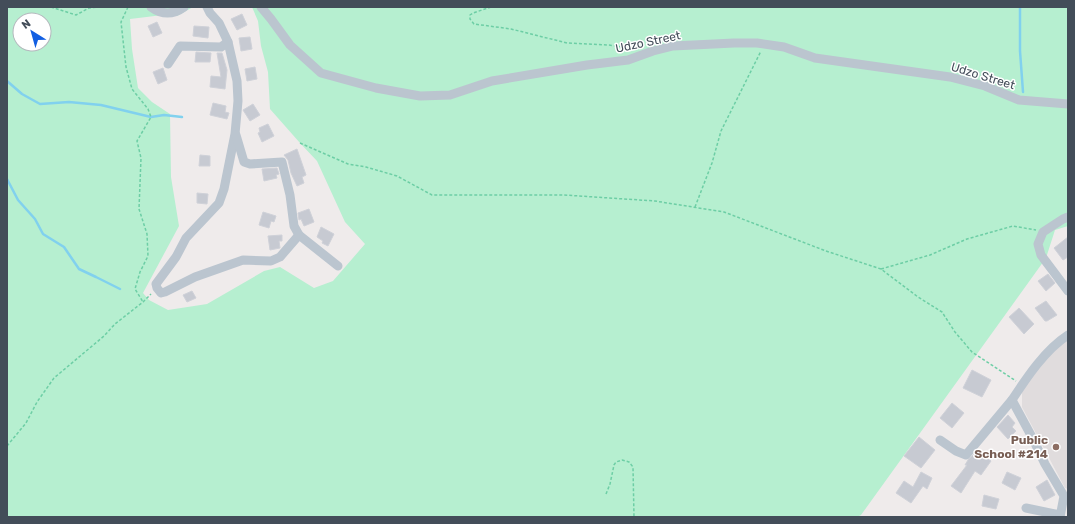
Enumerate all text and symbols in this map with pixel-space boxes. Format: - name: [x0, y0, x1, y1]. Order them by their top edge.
- north arrow: [12, 12, 52, 52]
- text: N: [19, 17, 33, 32]
- street label: Udzo Street: [614, 28, 682, 56]
- street label: Udzo Street: [949, 60, 1017, 92]
- place label: Public School #214: [974, 433, 1048, 461]
- marker: Public School #214: [1051, 442, 1061, 452]

